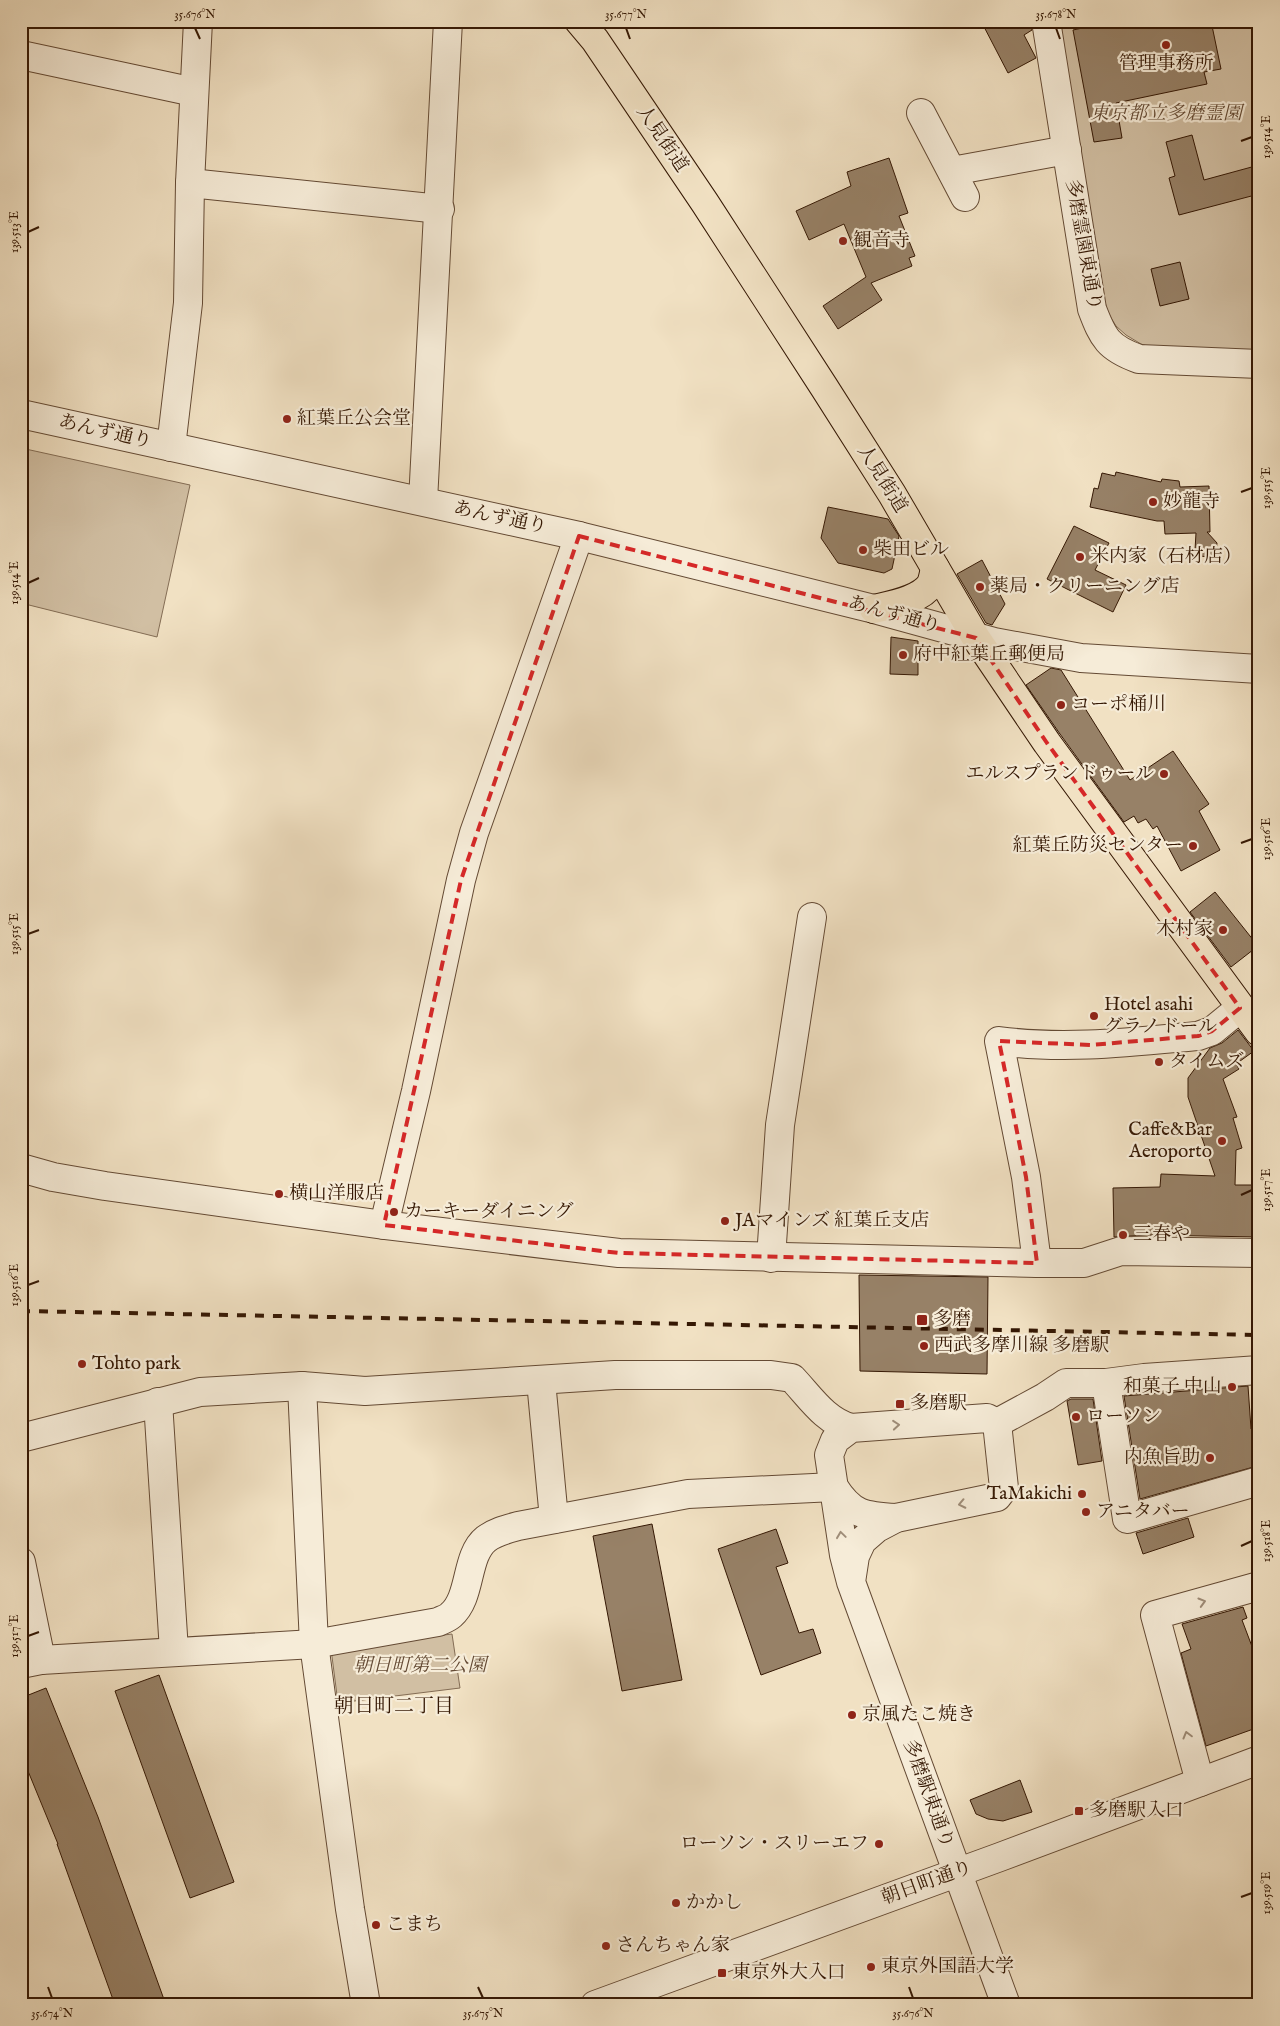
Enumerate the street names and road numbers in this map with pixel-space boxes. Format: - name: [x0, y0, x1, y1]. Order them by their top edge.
- street label: 人見街道: [631, 101, 693, 177]
- street label: 多磨霊園東通り: [1060, 177, 1106, 313]
- street label: あんず通り: [56, 410, 154, 454]
- street label: 人見街道: [852, 440, 912, 518]
- street label: あんず通り: [451, 496, 549, 540]
- street label: あんず通り: [845, 591, 943, 639]
- street label: 多磨駅東通り: [897, 1736, 959, 1852]
- street label: 朝日町通り: [878, 1855, 976, 1911]

